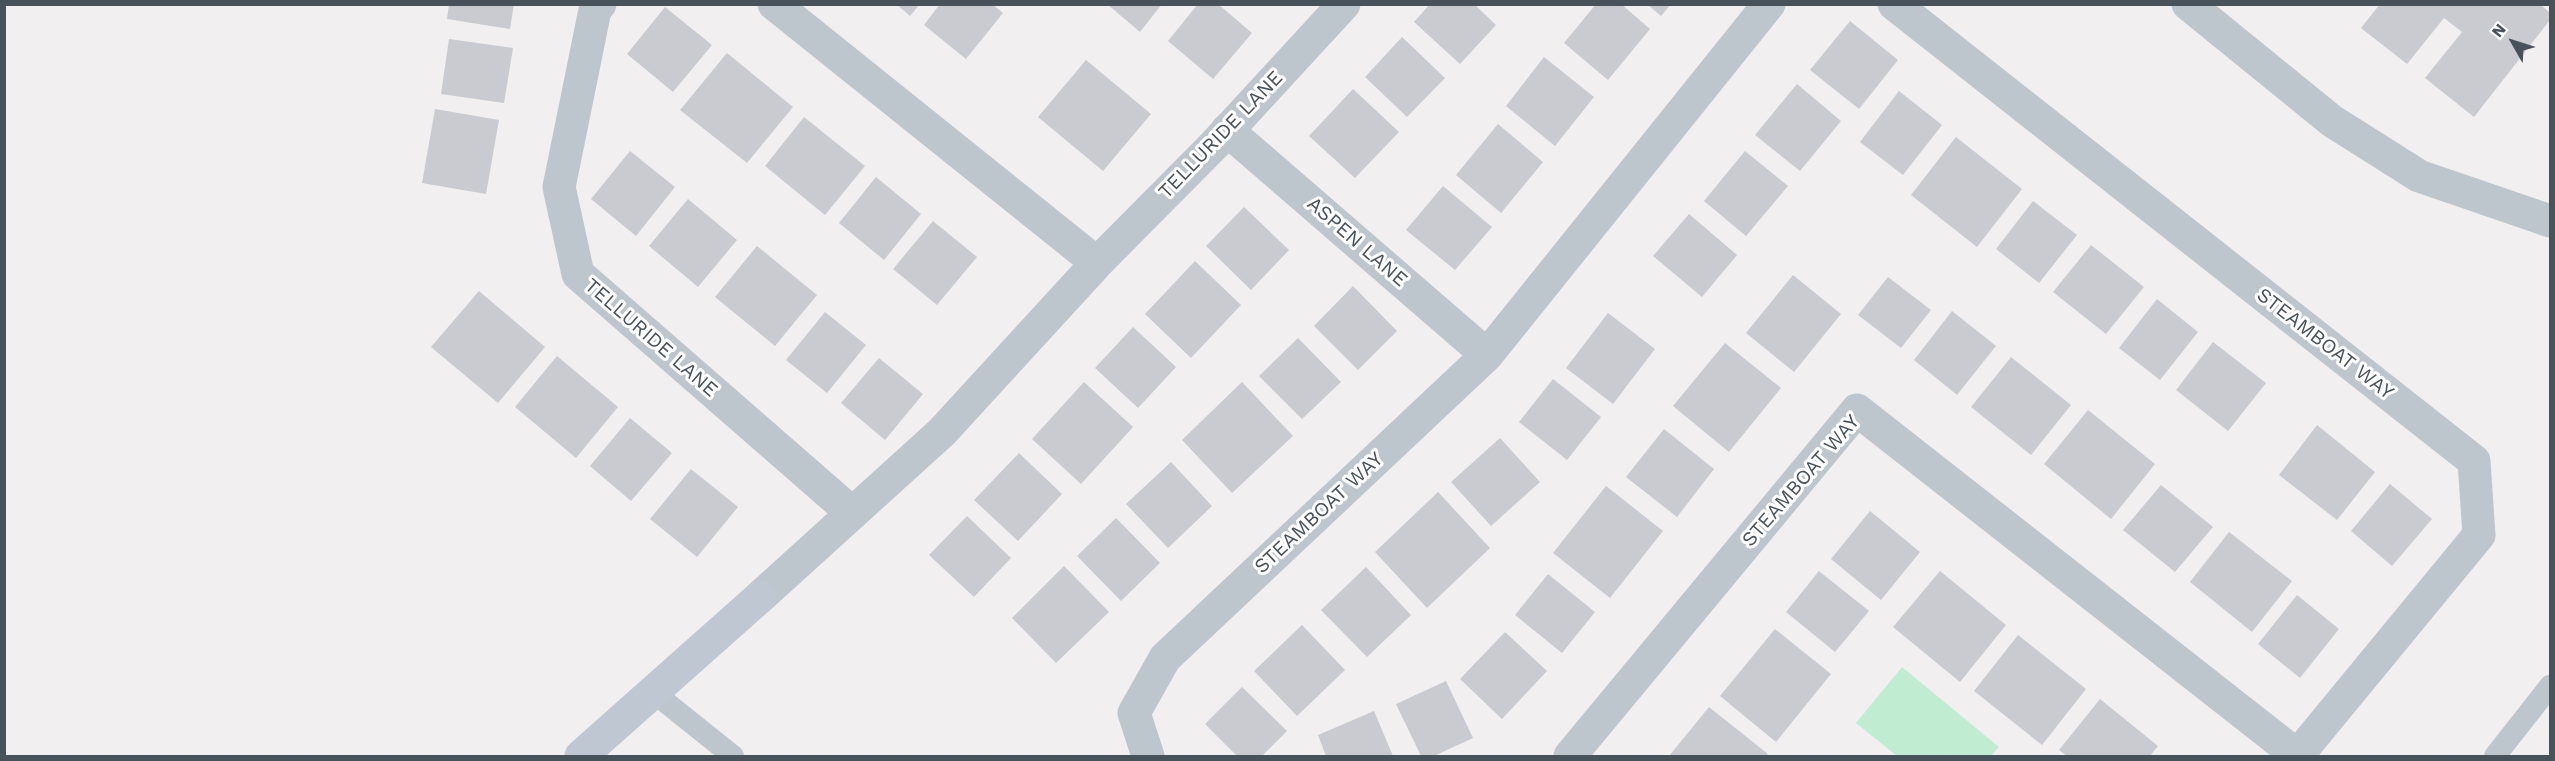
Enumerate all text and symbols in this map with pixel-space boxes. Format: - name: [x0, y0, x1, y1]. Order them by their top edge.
- north arrow: [2483, 12, 2543, 72]
- text: N: [2488, 20, 2510, 41]
- street label: TELLURIDE LANE: [1154, 66, 1288, 204]
- street label: ASPEN LANE: [1302, 192, 1412, 292]
- street label: TELLURIDE LANE: [580, 274, 722, 402]
- street label: STEAMBOAT WAY: [2252, 283, 2398, 405]
- street label: STEAMBOAT WAY: [1737, 410, 1865, 552]
- street label: STEAMBOAT WAY: [1250, 447, 1388, 579]

